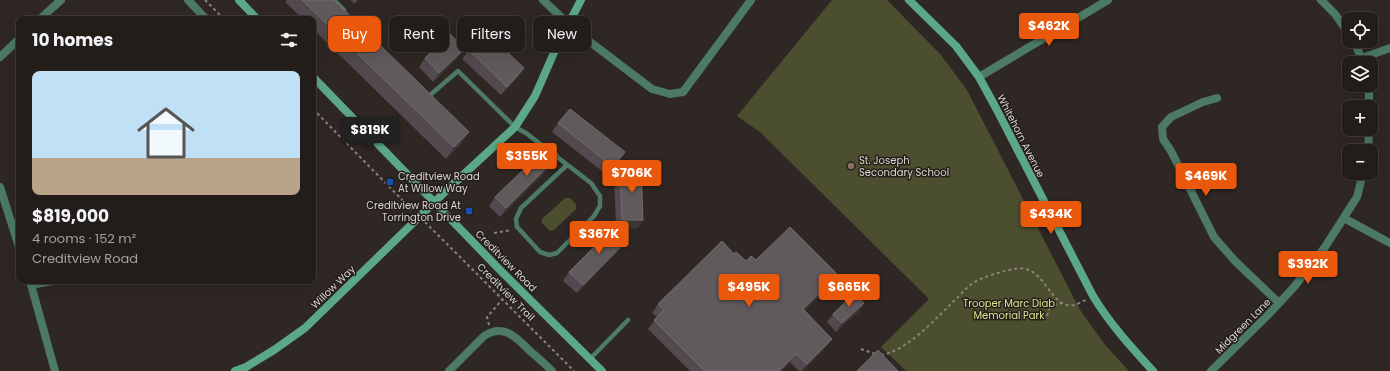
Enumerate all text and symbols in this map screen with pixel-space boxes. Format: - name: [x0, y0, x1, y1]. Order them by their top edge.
- map controls: [1342, 12, 1378, 180]
- button: locate: [1342, 12, 1378, 48]
- pin: $462K: [1021, 13, 1077, 47]
- chip: Buy: [328, 16, 381, 52]
- chip: Rent: [389, 16, 449, 52]
- chip: Filters: [457, 16, 525, 52]
- chip: New: [533, 16, 591, 52]
- text: $462K: [1028, 16, 1070, 35]
- text: 10 homes: [32, 28, 113, 52]
- icon: filters: [278, 29, 300, 51]
- button: layers: [1342, 56, 1378, 92]
- street label: Whitehorn Avenue: [994, 92, 1048, 180]
- icon: home: [130, 97, 202, 169]
- button: +: [1342, 100, 1378, 136]
- pin: $819K: [342, 117, 398, 151]
- text: $819K: [351, 120, 389, 139]
- pin: $355K: [499, 143, 555, 177]
- button: −: [1342, 144, 1378, 180]
- text: $355K: [506, 146, 548, 165]
- place label: St. Joseph Secondary School: [859, 153, 949, 180]
- pin: $706K: [604, 160, 660, 194]
- marker: St. Joseph Secondary School: [846, 161, 856, 171]
- text: $706K: [611, 163, 653, 182]
- pin: $469K: [1178, 163, 1234, 197]
- text: $469K: [1185, 166, 1227, 185]
- place label: Creditview Road At Willow Way: [398, 169, 480, 196]
- marker: Creditview Road At Willow Way: [385, 177, 395, 187]
- place label: Creditview Road At Torrington Drive: [366, 198, 461, 225]
- pin: $434K: [1023, 201, 1079, 235]
- text: $819,000: [32, 204, 109, 228]
- text: $434K: [1029, 204, 1073, 223]
- marker: Creditview Road At Torrington Drive: [464, 206, 474, 216]
- pin: $367K: [571, 221, 627, 255]
- text: $367K: [579, 224, 619, 243]
- street label: Creditview Road: [472, 227, 540, 295]
- text: 4 rooms · 152 m²: [32, 229, 136, 248]
- text: Creditview Road: [32, 249, 138, 268]
- pin: $392K: [1280, 251, 1336, 285]
- text: $392K: [1288, 254, 1328, 273]
- street label: Creditview Trail: [474, 260, 538, 324]
- street label: Willow Way: [307, 262, 359, 312]
- pin: $495K: [721, 274, 777, 308]
- pin: $665K: [821, 274, 877, 308]
- text: $495K: [728, 277, 770, 296]
- text: $665K: [828, 277, 870, 296]
- street label: Midgreen Lane: [1212, 295, 1274, 357]
- park label: Trooper Marc Diab Memorial Park: [963, 296, 1055, 323]

